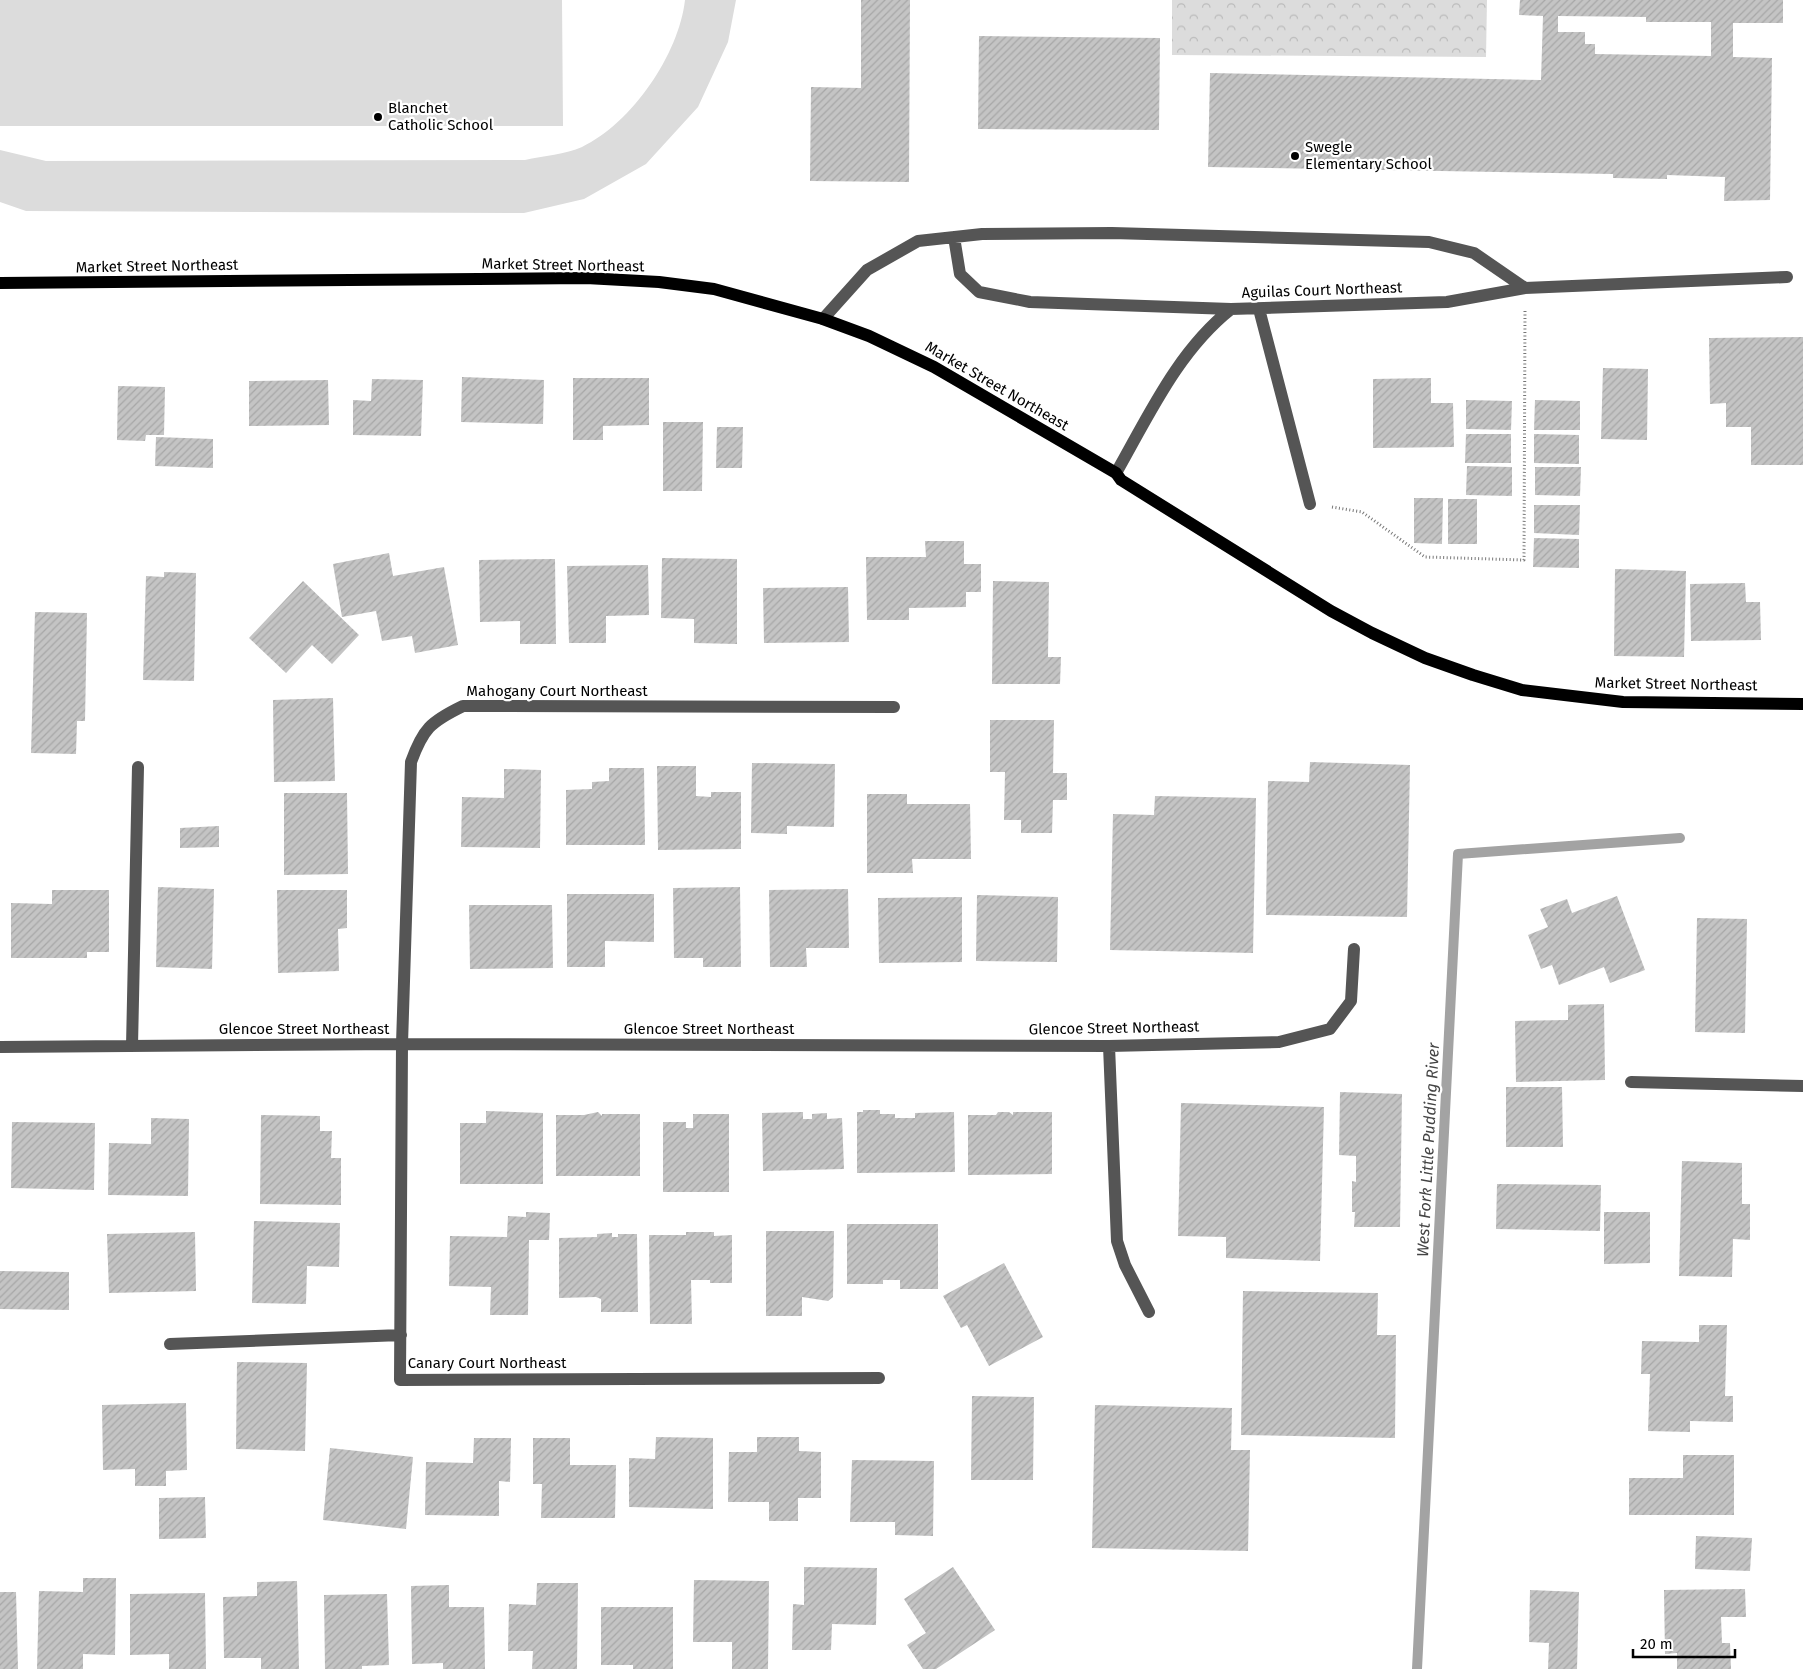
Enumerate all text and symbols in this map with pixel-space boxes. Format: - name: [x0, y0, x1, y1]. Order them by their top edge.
- place label: Blanchet Catholic School: [388, 99, 494, 134]
- marker: Blanchet Catholic School: [372, 111, 384, 123]
- place label: Swegle Elementary School: [1305, 138, 1433, 173]
- marker: Swegle Elementary School: [1289, 150, 1301, 162]
- street label: Market Street Northeast: [481, 255, 645, 275]
- street label: Market Street Northeast: [75, 256, 239, 276]
- street label: Aguilas Court Northeast: [1241, 278, 1403, 302]
- street label: Market Street Northeast: [922, 337, 1073, 435]
- street label: Market Street Northeast: [1594, 674, 1758, 694]
- street label: Mahogany Court Northeast: [466, 682, 648, 700]
- street label: Glencoe Street Northeast: [1029, 1018, 1200, 1038]
- street label: Glencoe Street Northeast: [219, 1020, 390, 1038]
- street label: Glencoe Street Northeast: [624, 1020, 795, 1038]
- water label: West Fork Little Pudding River: [1413, 1042, 1443, 1258]
- street label: Canary Court Northeast: [408, 1354, 567, 1372]
- scale bar: [1633, 1626, 1736, 1658]
- text: 20 m: [1640, 1635, 1673, 1653]

